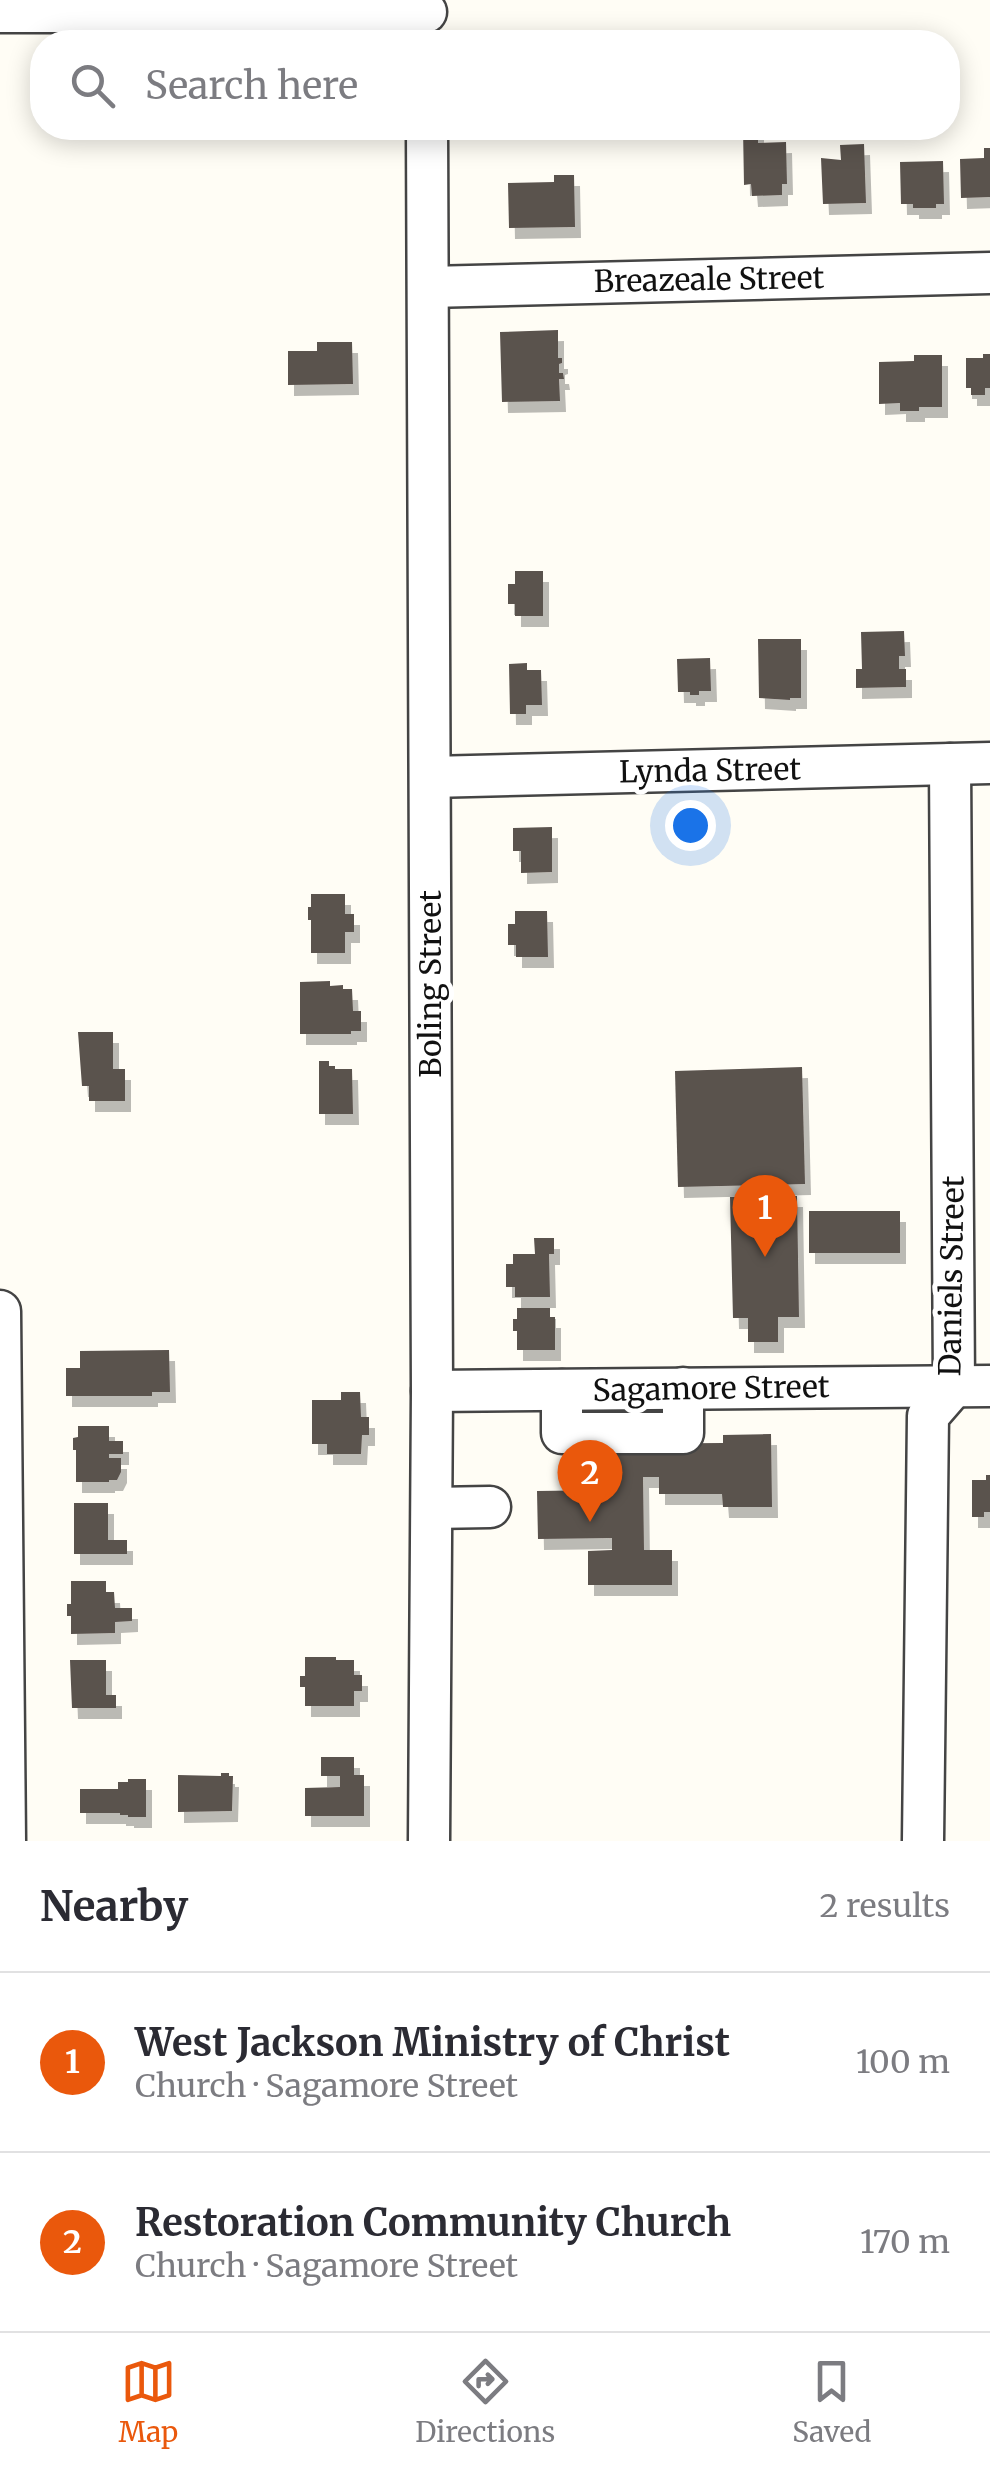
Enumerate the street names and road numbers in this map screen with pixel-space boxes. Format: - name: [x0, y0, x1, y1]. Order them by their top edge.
- street label: Breazeale Street: [593, 258, 825, 300]
- street label: Lynda Street: [619, 749, 802, 791]
- street label: Boling Street: [411, 890, 449, 1078]
- street label: Daniels Street: [930, 1175, 972, 1377]
- street label: Sagamore Street: [592, 1367, 830, 1409]

